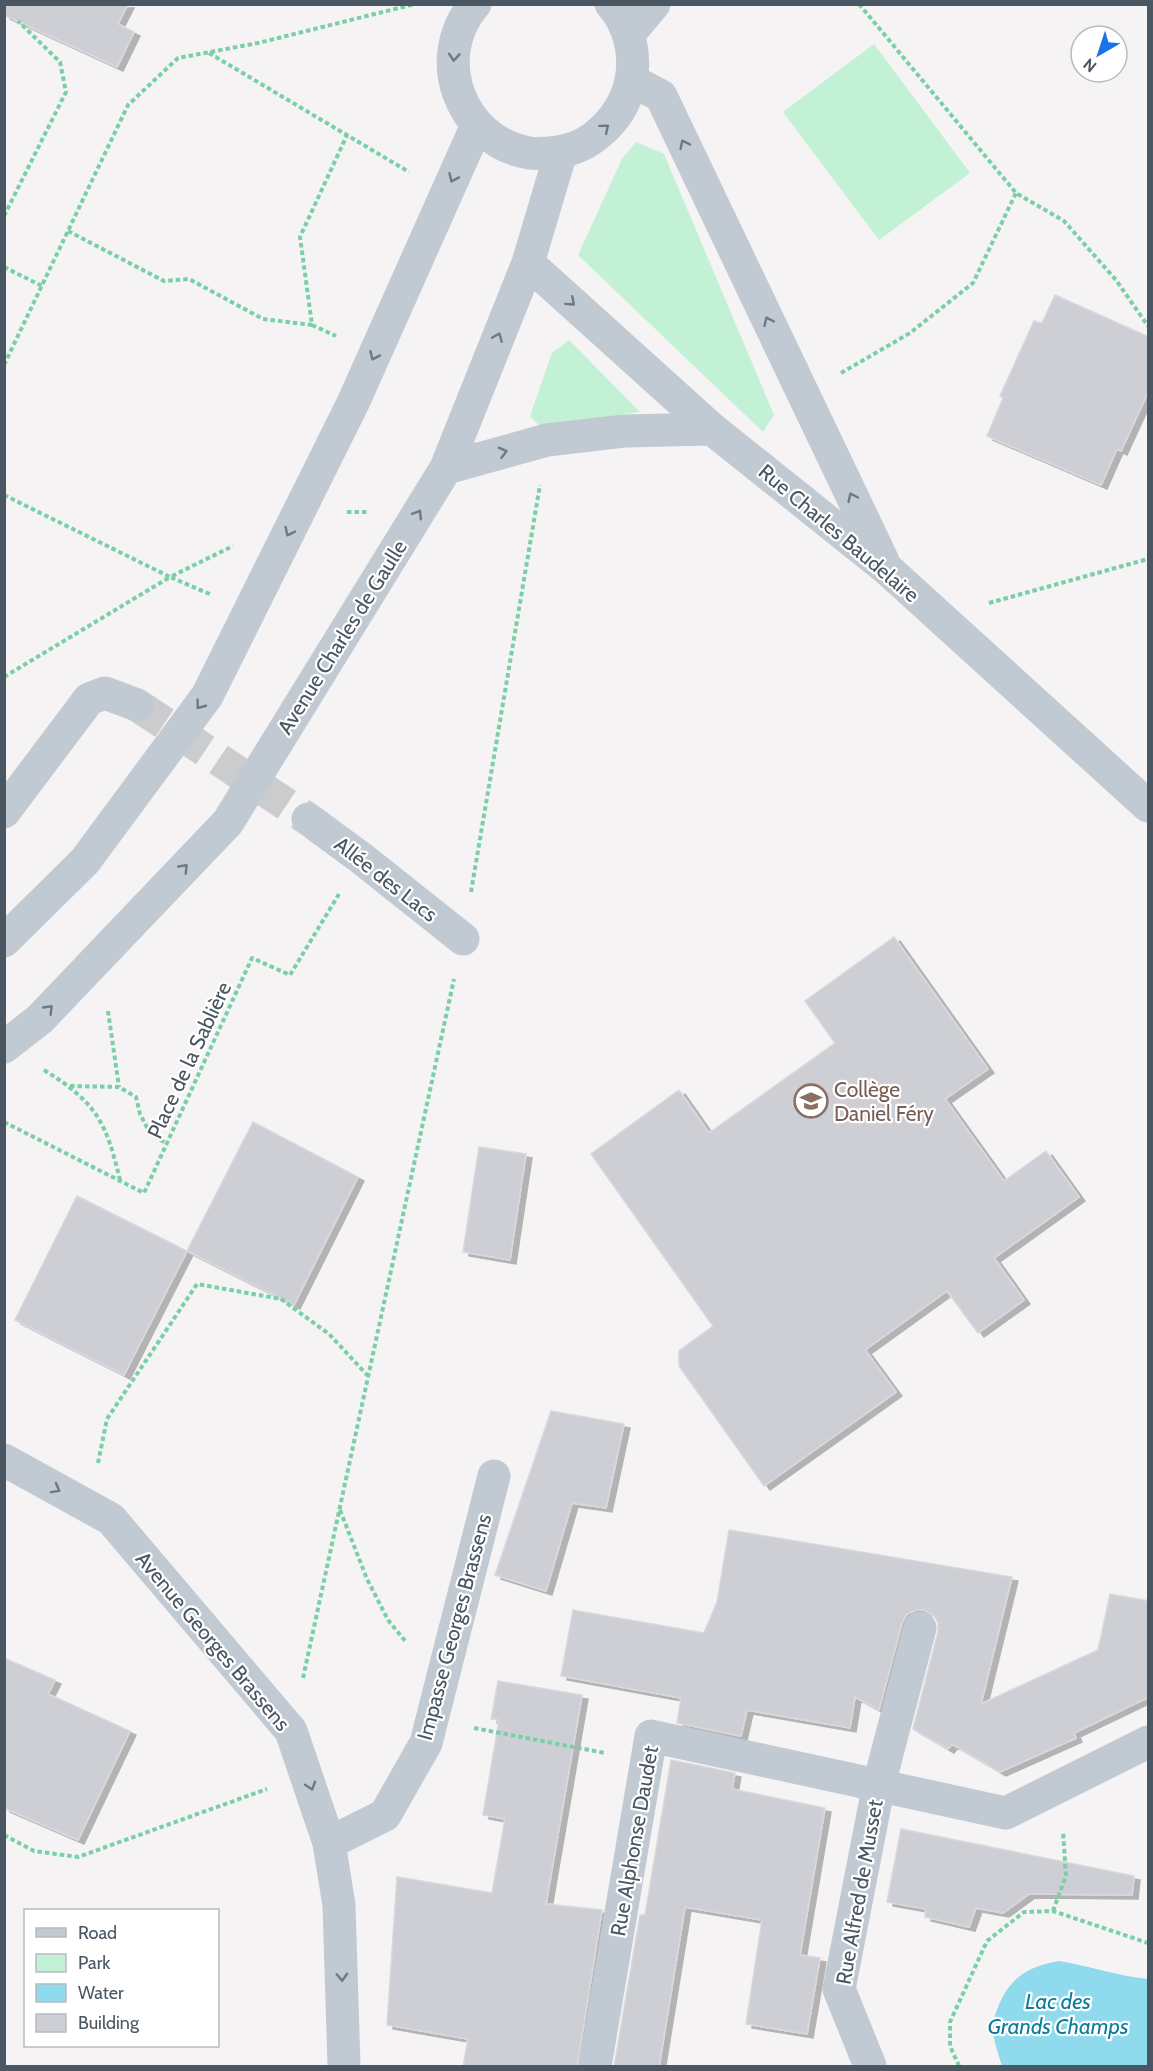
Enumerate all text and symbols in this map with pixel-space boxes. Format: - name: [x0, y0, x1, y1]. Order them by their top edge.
- north arrow: [1069, 24, 1129, 84]
- one-way arrow: [447, 53, 460, 62]
- text: N: [1080, 54, 1100, 76]
- one-way arrow: [598, 125, 609, 136]
- one-way arrow: [680, 140, 692, 151]
- one-way arrow: [448, 172, 460, 183]
- one-way arrow: [564, 295, 575, 306]
- one-way arrow: [763, 316, 775, 327]
- one-way arrow: [491, 332, 504, 342]
- one-way arrow: [369, 350, 381, 361]
- one-way arrow: [497, 447, 508, 459]
- street label: Rue Charles Baudelaire: [754, 459, 924, 608]
- one-way arrow: [847, 492, 859, 503]
- one-way arrow: [411, 509, 422, 520]
- one-way arrow: [285, 526, 296, 536]
- street label: Avenue Charles de Gaulle: [272, 535, 412, 739]
- one-way arrow: [197, 699, 208, 710]
- street label: Allée des Lacs: [330, 831, 443, 927]
- one-way arrow: [177, 864, 188, 875]
- street label: Place de la Sablière: [142, 977, 236, 1142]
- one-way arrow: [42, 1006, 53, 1017]
- place label: Collège Daniel Féry: [834, 1077, 934, 1126]
- school or university icon: Collège Daniel Féry: [793, 1083, 829, 1119]
- one-way arrow: [49, 1481, 60, 1493]
- street label: Impasse Georges Brassens: [412, 1511, 496, 1743]
- street label: Avenue Georges Brassens: [131, 1546, 296, 1736]
- street label: Rue Alphonse Daudet: [605, 1744, 663, 1938]
- one-way arrow: [304, 1780, 316, 1791]
- street label: Rue Alfred de Musset: [830, 1798, 888, 1986]
- legend: [24, 1909, 219, 2047]
- text: Road: [78, 1922, 117, 1944]
- text: Park: [78, 1952, 111, 1974]
- one-way arrow: [336, 1973, 348, 1982]
- text: Water: [78, 1982, 124, 2004]
- water label: Lac des Grands Champs: [988, 1988, 1129, 2040]
- text: Building: [78, 2012, 140, 2034]

